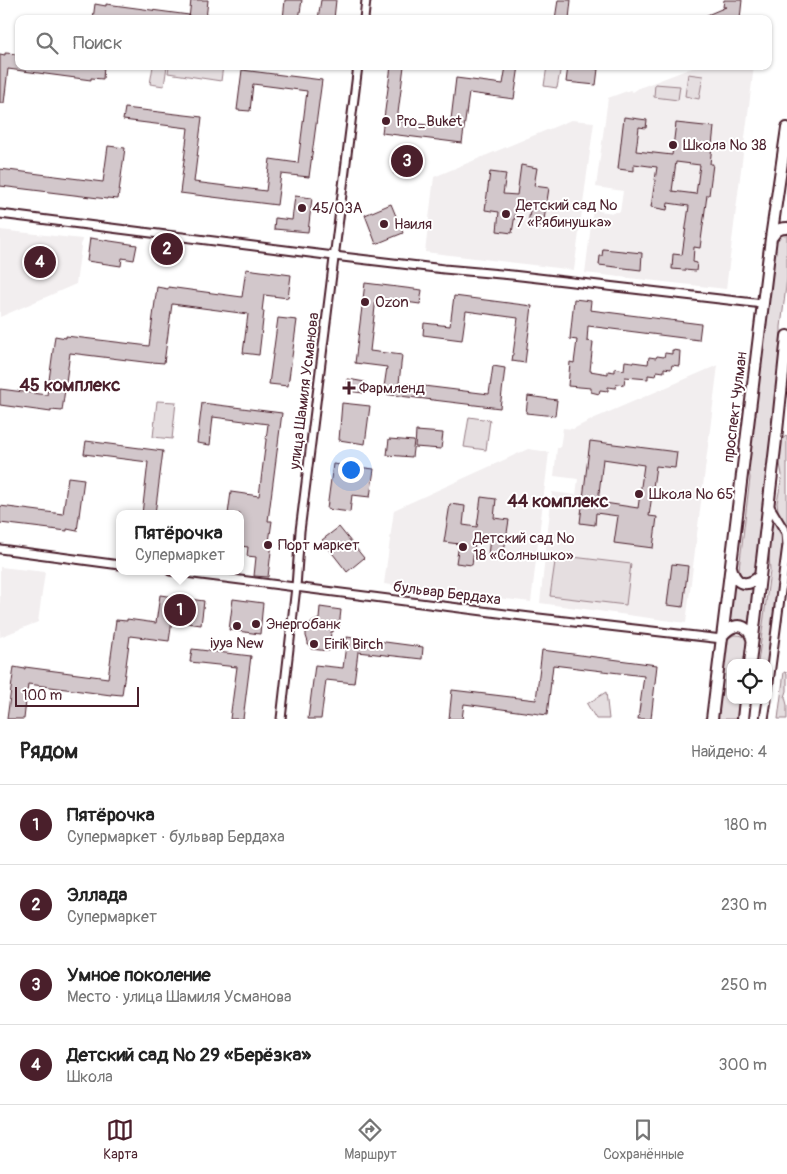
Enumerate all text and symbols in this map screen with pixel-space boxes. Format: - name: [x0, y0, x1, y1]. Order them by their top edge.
- search box: [15, 15, 772, 70]
- icon: search: [33, 29, 61, 57]
- text: Поиск: [73, 31, 123, 55]
- place label: Pro_Buket: [396, 112, 463, 131]
- marker: Pro_Buket: [380, 115, 392, 127]
- place label: Школа № 38: [683, 136, 767, 155]
- marker: Школа № 38: [667, 139, 679, 151]
- pin: 3: [391, 142, 423, 180]
- place label: Детский сад № 7 «Рябинушка»: [515, 196, 617, 232]
- place label: 45/03А: [312, 199, 363, 218]
- marker: 45/03А: [296, 202, 308, 214]
- marker: Детский сад № 7 «Рябинушка»: [500, 208, 512, 220]
- place label: Наиля: [394, 215, 432, 234]
- marker: Наиля: [378, 218, 390, 230]
- pin: 2: [151, 230, 183, 268]
- pin: 4: [24, 243, 56, 281]
- place label: Ozon: [375, 293, 409, 312]
- marker: Ozon: [359, 296, 371, 308]
- street label: улица Шамиля Усманова: [285, 311, 324, 472]
- street label: проспект Чулман: [719, 351, 752, 464]
- district label: 45 комплекс: [20, 374, 120, 397]
- place label: Фармленд: [359, 379, 425, 398]
- marker: Фармленд: [343, 382, 355, 394]
- your location: [338, 457, 364, 483]
- place label: Школа № 65: [649, 485, 734, 504]
- marker: Школа № 65: [633, 488, 645, 500]
- district label: 44 комплекс: [507, 490, 609, 513]
- popup: [116, 510, 244, 575]
- text: Пятёрочка: [135, 521, 223, 545]
- place label: Детский сад № 18 «Солнышко»: [472, 529, 574, 565]
- place label: Порт маркет: [278, 536, 360, 555]
- marker: Порт маркет: [262, 539, 274, 551]
- marker: Детский сад № 18 «Солнышко»: [457, 541, 469, 553]
- text: Супермаркет: [135, 545, 225, 565]
- street label: бульвар Бердаха: [392, 577, 502, 610]
- pin: 1: [164, 591, 196, 629]
- place label: Энергобанк: [266, 615, 341, 634]
- marker: Энергобанк: [250, 618, 262, 630]
- marker: iyya New: [231, 620, 243, 632]
- place label: iyya New: [210, 634, 264, 653]
- place label: Eirik Birch: [324, 635, 383, 654]
- marker: Eirik Birch: [308, 638, 320, 650]
- map controls: [727, 659, 772, 704]
- button: locate: [727, 659, 772, 704]
- scale bar: [15, 684, 139, 707]
- text: 100 m: [22, 687, 62, 704]
- text: Рядом: [20, 738, 78, 765]
- text: Найдено: 4: [691, 742, 767, 762]
- text: Пятёрочка: [67, 803, 155, 827]
- text: 1: [33, 815, 39, 835]
- text: 180 m: [724, 815, 767, 835]
- text: Супермаркет · бульвар Бердаха: [67, 827, 285, 847]
- text: Эллада: [67, 883, 127, 907]
- text: 2: [32, 895, 40, 915]
- text: 230 m: [721, 895, 767, 915]
- text: Супермаркет: [67, 907, 157, 927]
- text: Умное поколение: [67, 963, 211, 987]
- text: 3: [32, 975, 40, 995]
- text: 250 m: [721, 975, 767, 995]
- text: Место · улица Шамиля Усманова: [67, 987, 291, 1007]
- text: Детский сад № 29 «Берёзка»: [67, 1043, 311, 1067]
- text: 4: [31, 1055, 41, 1075]
- text: 300 m: [719, 1055, 767, 1075]
- text: Школа: [67, 1067, 113, 1087]
- tab: Карта: [103, 1116, 138, 1163]
- tab: Маршрут: [344, 1116, 397, 1163]
- tab: Сохранённые: [603, 1116, 684, 1163]

